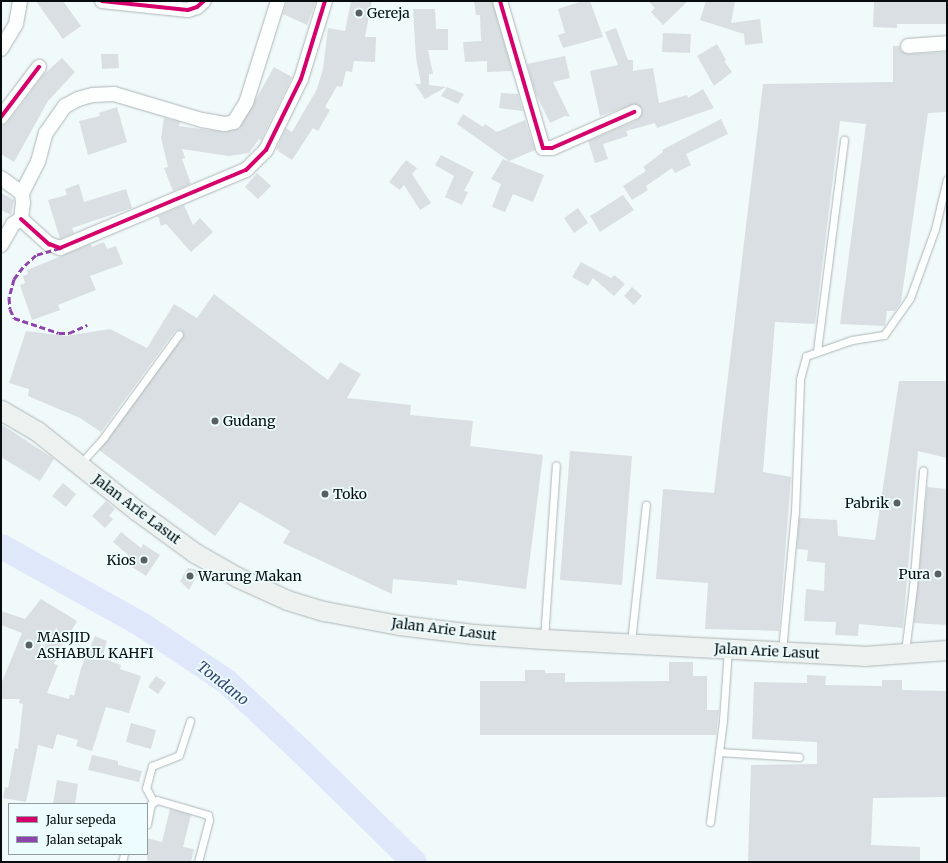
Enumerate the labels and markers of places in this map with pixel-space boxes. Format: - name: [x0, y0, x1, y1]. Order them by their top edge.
- place label: Gereja: [367, 5, 410, 21]
- marker: Gereja: [354, 8, 364, 18]
- place label: Gudang: [223, 413, 275, 429]
- marker: Gudang: [210, 416, 220, 426]
- place label: Toko: [333, 486, 367, 502]
- marker: Toko: [320, 489, 330, 499]
- place label: Pabrik: [845, 495, 889, 511]
- marker: Pabrik: [892, 498, 902, 508]
- place label: Kios: [106, 552, 136, 568]
- marker: Kios: [139, 555, 149, 565]
- place label: Pura: [899, 566, 930, 582]
- place label: Warung Makan: [198, 568, 302, 584]
- marker: Pura: [933, 569, 943, 579]
- marker: Warung Makan: [185, 571, 195, 581]
- place label: MASJID ASHABUL KAHFI: [37, 629, 153, 662]
- marker: MASJID ASHABUL KAHFI: [24, 640, 34, 650]

